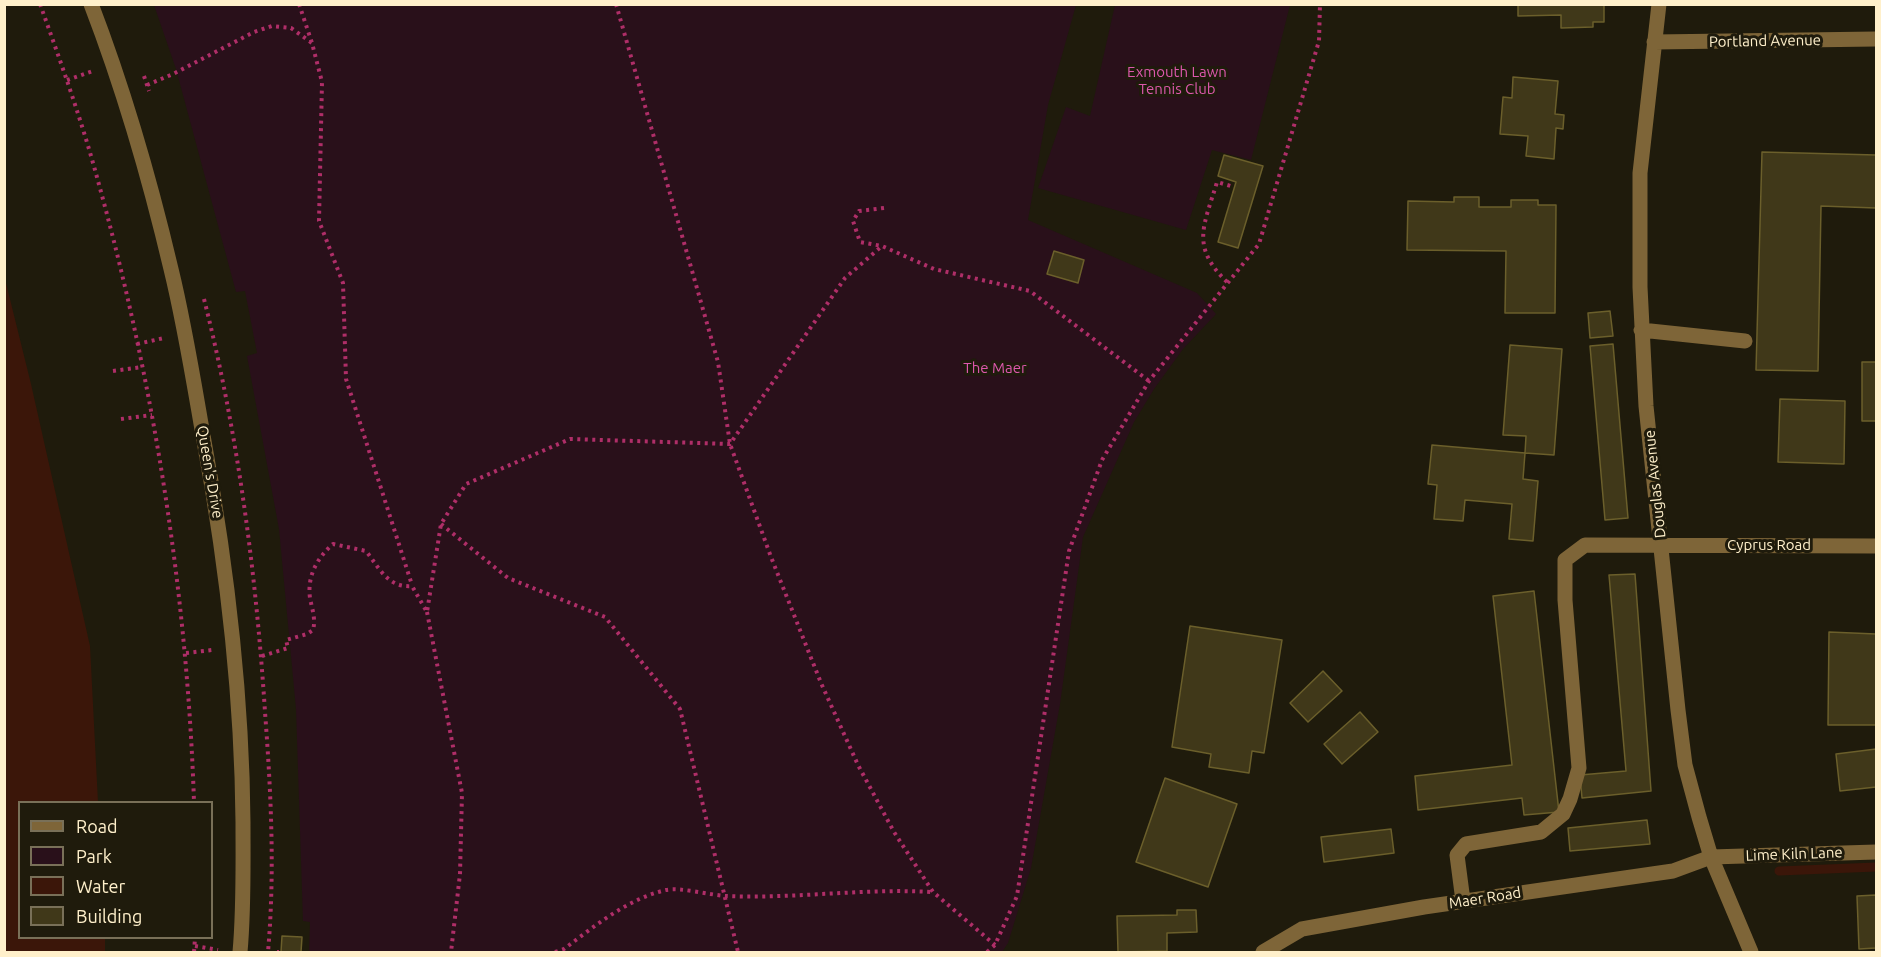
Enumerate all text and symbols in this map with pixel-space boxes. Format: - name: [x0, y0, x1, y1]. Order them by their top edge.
- street label: Portland Avenue: [1709, 31, 1821, 51]
- park label: Exmouth Lawn Tennis Club: [1127, 63, 1227, 98]
- park label: The Maer: [963, 359, 1027, 377]
- street label: Queen's Drive: [193, 424, 227, 520]
- street label: Douglas Avenue: [1640, 429, 1670, 539]
- street label: Cyprus Road: [1727, 536, 1811, 554]
- legend: [18, 801, 213, 939]
- text: Road: [76, 816, 118, 836]
- street label: Lime Kiln Lane: [1745, 843, 1843, 865]
- text: Park: [76, 846, 112, 866]
- text: Water: [76, 876, 125, 896]
- street label: Maer Road: [1448, 883, 1522, 913]
- text: Building: [76, 906, 142, 926]

